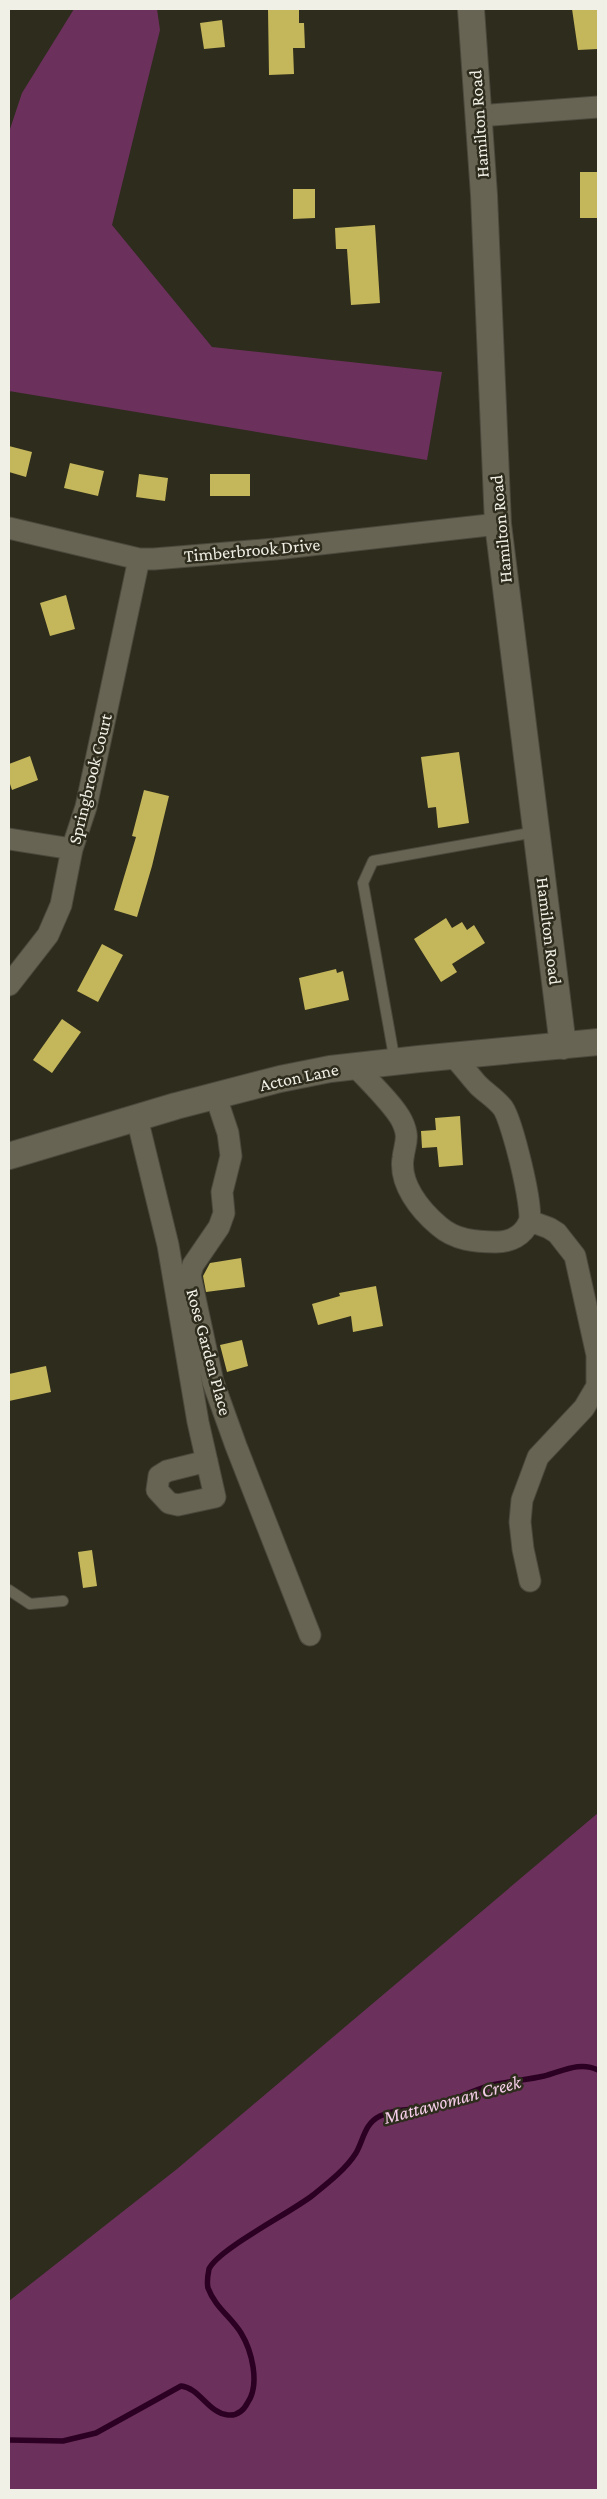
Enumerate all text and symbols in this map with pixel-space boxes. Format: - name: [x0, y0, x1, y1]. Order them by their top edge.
- street label: Hamilton Road: [465, 69, 493, 179]
- street label: Hamilton Road: [486, 474, 516, 584]
- street label: Timberbrook Drive: [183, 534, 321, 566]
- street label: Springbrook Court: [64, 711, 116, 846]
- street label: Hamilton Road: [532, 876, 566, 987]
- street label: Acton Lane: [258, 1059, 340, 1095]
- street label: Rose Garden Place: [182, 1286, 236, 1418]
- water label: Mattawoman Creek: [380, 2071, 524, 2128]

